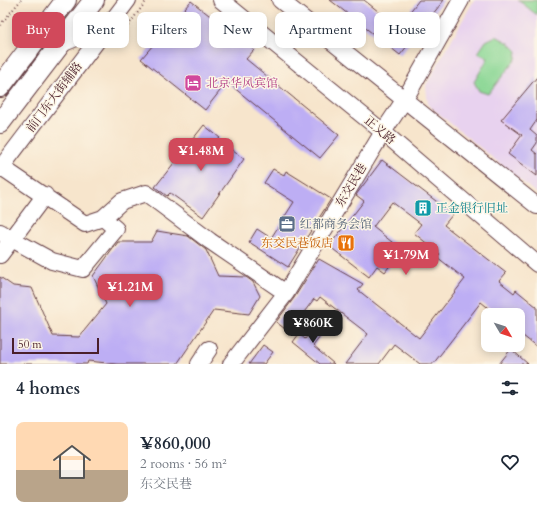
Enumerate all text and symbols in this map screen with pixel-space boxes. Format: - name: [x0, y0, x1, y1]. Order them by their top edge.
- chip: Buy: [12, 12, 65, 48]
- chip: Rent: [73, 12, 129, 48]
- chip: Filters: [137, 12, 201, 48]
- chip: New: [209, 12, 267, 48]
- chip: Apartment: [275, 12, 366, 48]
- chip: House: [374, 12, 440, 48]
- street label: 前门东大街辅路: [22, 59, 86, 135]
- hotel icon: 北京华风宾馆: [183, 73, 203, 93]
- place label: 北京华风宾馆: [206, 75, 278, 91]
- street label: 正义路: [361, 112, 399, 148]
- pin: ¥1.48M: [168, 138, 234, 172]
- text: ¥1.48M: [178, 142, 224, 160]
- street label: 东交民巷: [332, 160, 370, 210]
- building icon: 正金银行旧址: [413, 198, 433, 218]
- place label: 正金银行旧址: [436, 200, 508, 216]
- office icon: 红都商务会馆: [277, 214, 297, 234]
- place label: 红都商务会馆: [300, 216, 372, 232]
- restaurant icon: 东交民巷饭店: [336, 233, 356, 253]
- place label: 东交民巷饭店: [261, 235, 333, 251]
- pin: ¥1.79M: [373, 242, 439, 276]
- text: ¥1.79M: [383, 246, 429, 264]
- pin: ¥1.21M: [97, 274, 163, 308]
- text: ¥1.21M: [107, 278, 153, 296]
- north arrow: [481, 308, 525, 352]
- map controls: [481, 308, 525, 352]
- pin: ¥860K: [285, 310, 341, 344]
- text: ¥860K: [293, 314, 333, 332]
- scale bar: [12, 336, 99, 355]
- text: 50 m: [18, 337, 42, 352]
- text: 4 homes: [16, 377, 80, 400]
- icon: filters: [499, 377, 521, 399]
- text: ¥860,000: [140, 432, 211, 455]
- icon: home: [48, 438, 96, 486]
- icon: heart: [499, 451, 521, 473]
- text: 2 rooms · 56 m²: [140, 455, 227, 473]
- text: 东交民巷: [140, 475, 192, 493]

